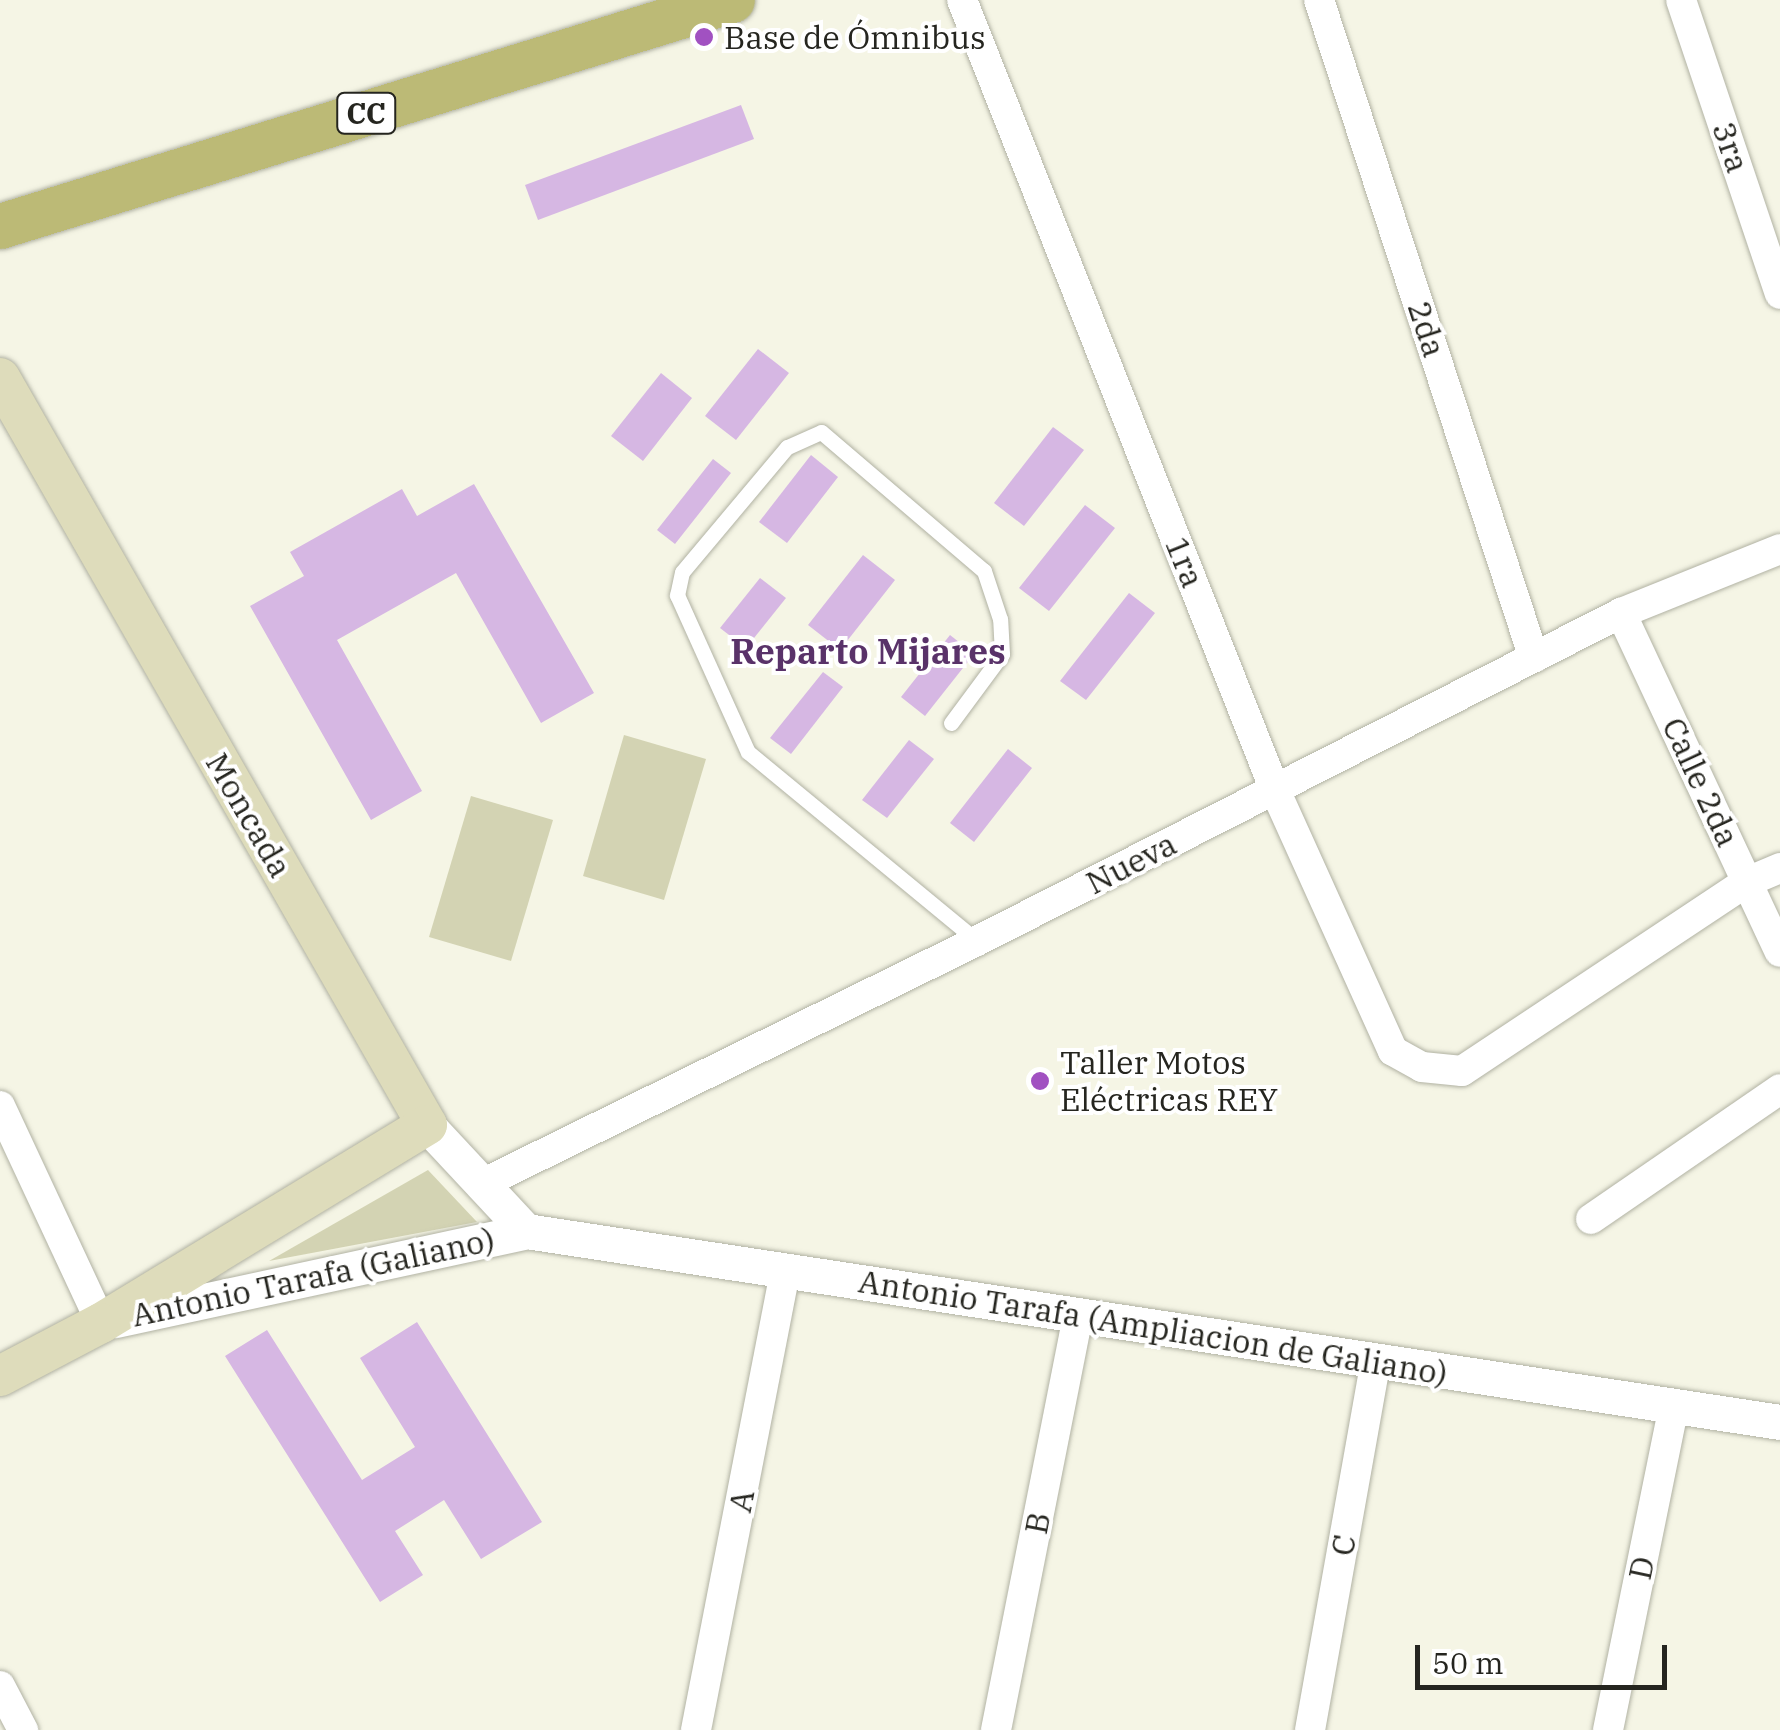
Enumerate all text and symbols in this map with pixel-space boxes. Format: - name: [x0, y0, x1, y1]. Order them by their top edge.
- place label: Base de Ómnibus: [724, 18, 986, 56]
- marker: Base de Ómnibus: [693, 26, 715, 48]
- road number: CC: [336, 88, 396, 138]
- street label: 3ra: [1705, 117, 1757, 177]
- street label: 2da: [1400, 296, 1454, 362]
- street label: 1ra: [1158, 531, 1212, 593]
- district label: Reparto Mijares: [730, 630, 1006, 672]
- street label: Calle 2da: [1654, 711, 1748, 853]
- street label: Moncada: [198, 746, 300, 884]
- street label: Nueva: [1080, 824, 1182, 902]
- place label: Taller Motos Eléctricas REY: [1060, 1044, 1278, 1119]
- marker: Taller Motos Eléctricas REY: [1029, 1070, 1051, 1092]
- street label: Antonio Tarafa (Galiano): [128, 1220, 498, 1334]
- street label: Antonio Tarafa (Ampliacion de Galiano): [856, 1261, 1450, 1393]
- street label: A: [720, 1487, 762, 1515]
- street label: B: [1016, 1509, 1058, 1537]
- street label: C: [1322, 1531, 1364, 1559]
- street label: D: [1620, 1553, 1662, 1583]
- scale bar: [1420, 1625, 1672, 1687]
- text: 50 m: [1432, 1643, 1504, 1682]

